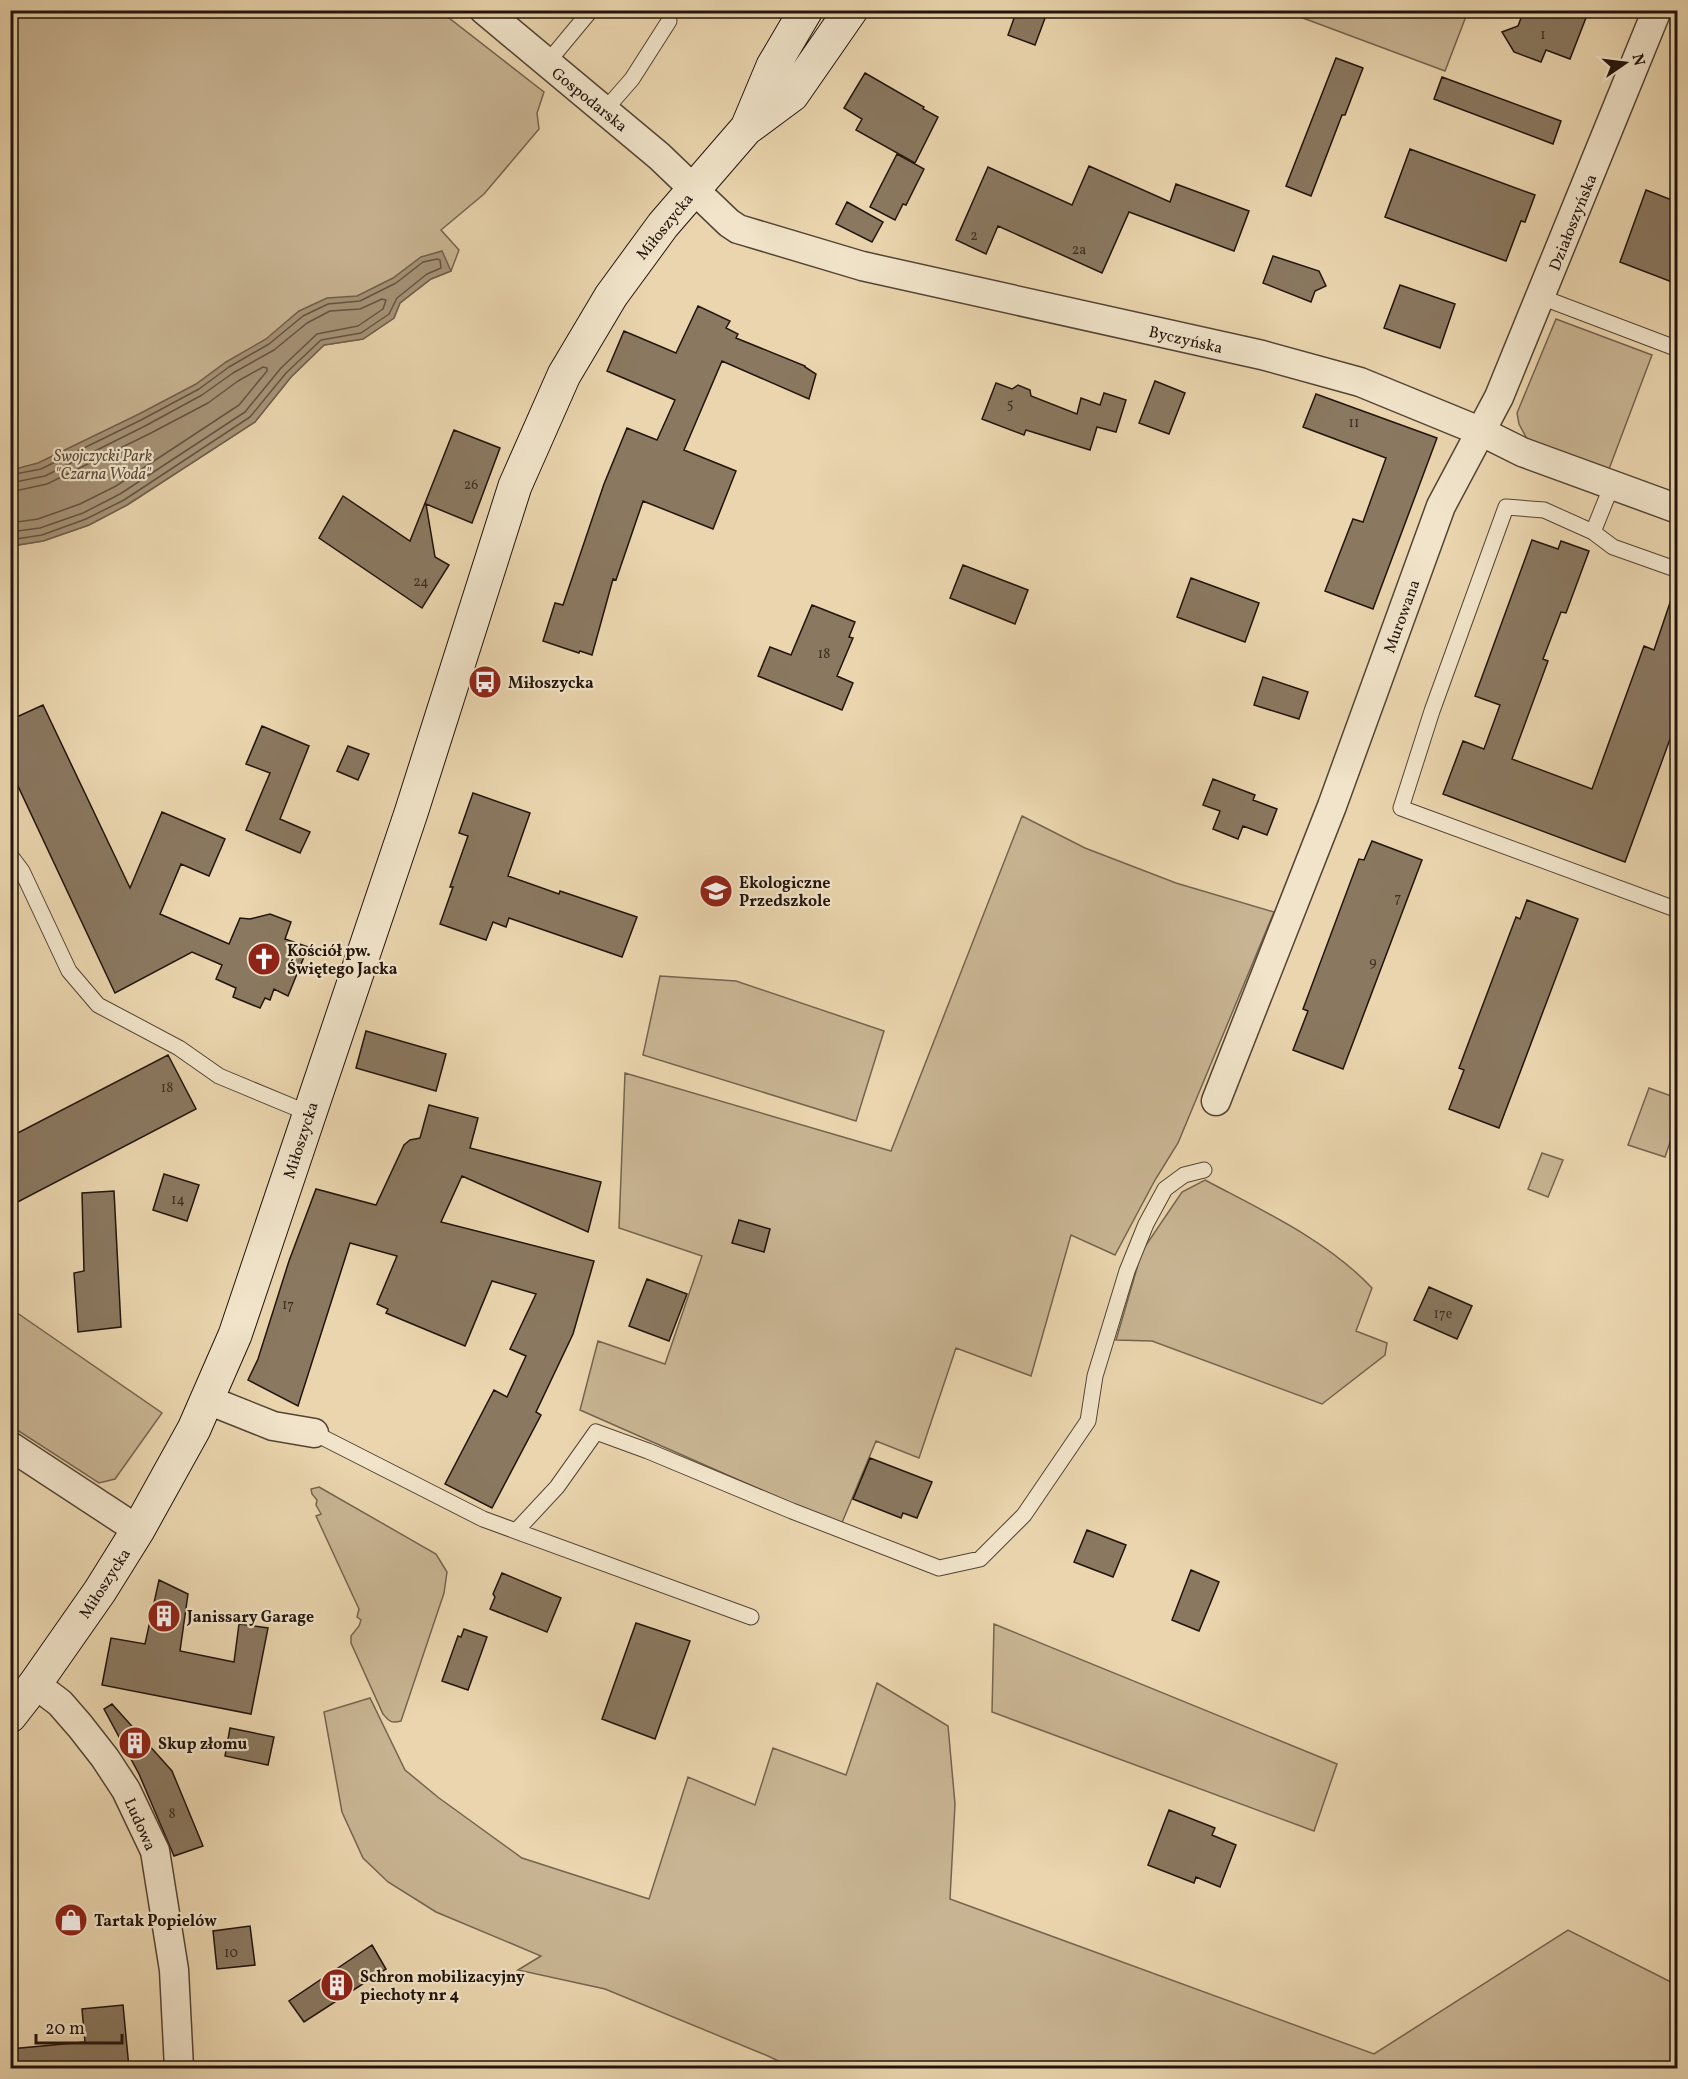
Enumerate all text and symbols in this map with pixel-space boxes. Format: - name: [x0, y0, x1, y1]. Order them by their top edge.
- house number: 1: [1540, 26, 1546, 45]
- north arrow: [1595, 33, 1655, 93]
- text: N: [1626, 52, 1650, 69]
- street label: Gospodarska: [546, 63, 631, 138]
- street label: Działoszyńska: [1544, 171, 1603, 274]
- street label: Miłoszycka: [632, 189, 699, 265]
- house number: 2: [970, 227, 978, 246]
- house number: 2a: [1072, 241, 1086, 260]
- street label: Byczyńska: [1146, 322, 1225, 360]
- house number: 5: [1007, 395, 1013, 414]
- house number: 11: [1349, 414, 1359, 433]
- park label: Swojczycki Park "Czarna Woda": [54, 446, 153, 486]
- house number: 26: [464, 476, 478, 495]
- house number: 24: [413, 573, 429, 592]
- street label: Murowana: [1379, 577, 1426, 656]
- house number: 18: [818, 645, 830, 664]
- bus stop icon: Miłoszycka: [467, 664, 503, 700]
- place label: Miłoszycka: [508, 673, 594, 695]
- school or university icon: Ekologiczne Przedszkole: [698, 873, 734, 909]
- place label: Ekologiczne Przedszkole: [739, 873, 831, 913]
- house number: 7: [1395, 889, 1402, 908]
- church icon: Kościół pw. Świętego Jacka: [246, 941, 282, 977]
- place label: Kościół pw. Świętego Jacka: [287, 941, 398, 981]
- house number: 9: [1369, 953, 1377, 972]
- house number: 18: [161, 1079, 173, 1098]
- street label: Miłoszycka: [279, 1099, 325, 1182]
- house number: 14: [171, 1191, 185, 1210]
- house number: 17: [282, 1296, 294, 1315]
- house number: 17e: [1434, 1305, 1453, 1324]
- street label: Miłoszycka: [75, 1545, 137, 1624]
- building icon: Janissary Garage: [146, 1598, 182, 1634]
- place label: Janissary Garage: [186, 1607, 314, 1629]
- building icon: Skup złomu: [117, 1725, 153, 1761]
- place label: Skup złomu: [158, 1734, 248, 1756]
- street label: Ludowa: [118, 1795, 161, 1855]
- house number: 8: [168, 1805, 176, 1824]
- shop icon: Tartak Popielów: [53, 1902, 89, 1938]
- place label: Tartak Popielów: [94, 1911, 217, 1933]
- house number: 10: [224, 1944, 238, 1963]
- building icon: Schron mobilizacyjny piechoty nr 4: [319, 1967, 355, 2003]
- place label: Schron mobilizacyjny piechoty nr 4: [360, 1967, 525, 2007]
- scale bar: [36, 2007, 122, 2045]
- text: 20 m: [45, 2017, 85, 2042]

